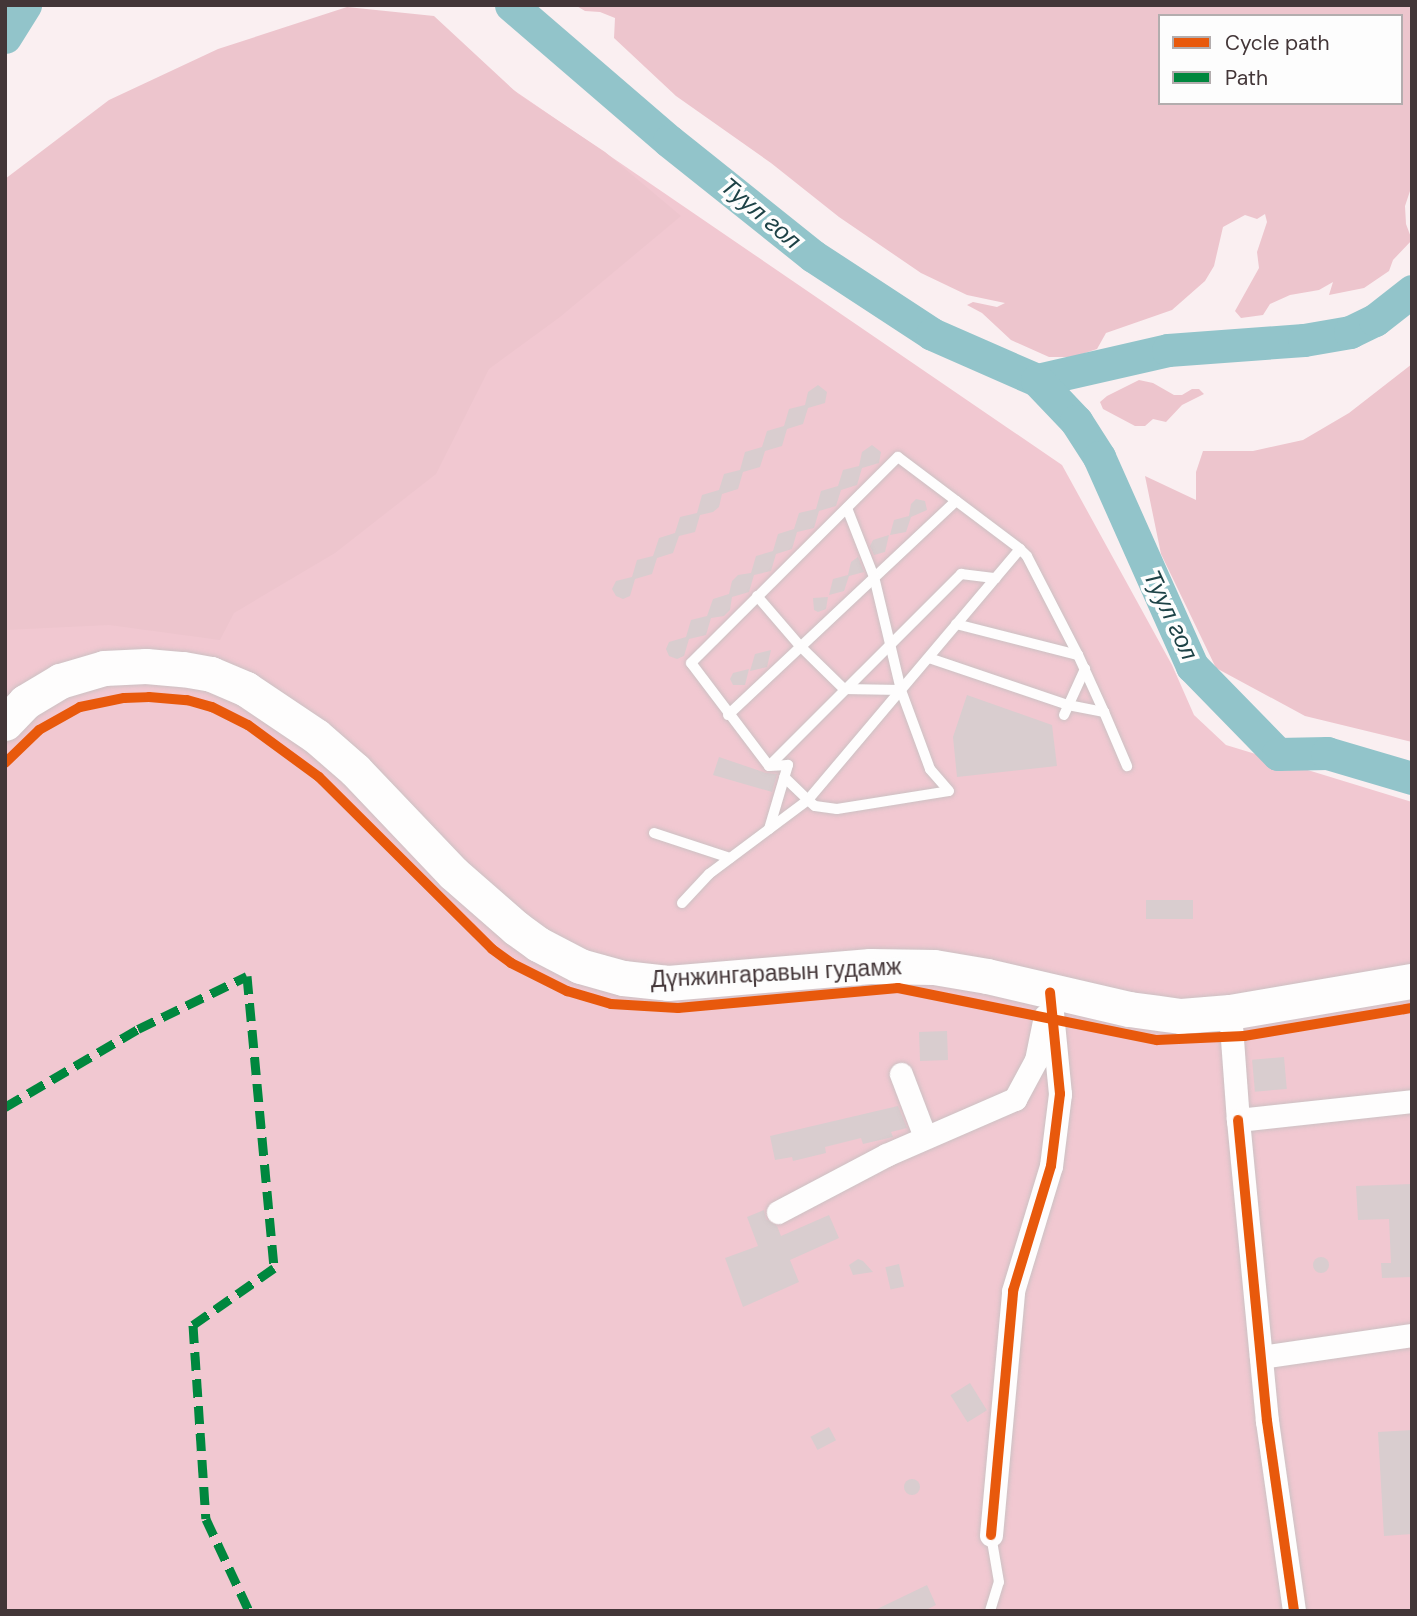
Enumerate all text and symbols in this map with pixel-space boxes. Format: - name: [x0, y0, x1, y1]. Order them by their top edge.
- legend: [1158, 14, 1403, 105]
- text: Cycle path: [1225, 29, 1330, 57]
- text: Path: [1225, 64, 1268, 92]
- water label: Туул гол: [715, 171, 807, 255]
- water label: Туул гол: [1138, 565, 1204, 665]
- street label: Дүнжингаравын гудамж: [650, 953, 902, 993]

